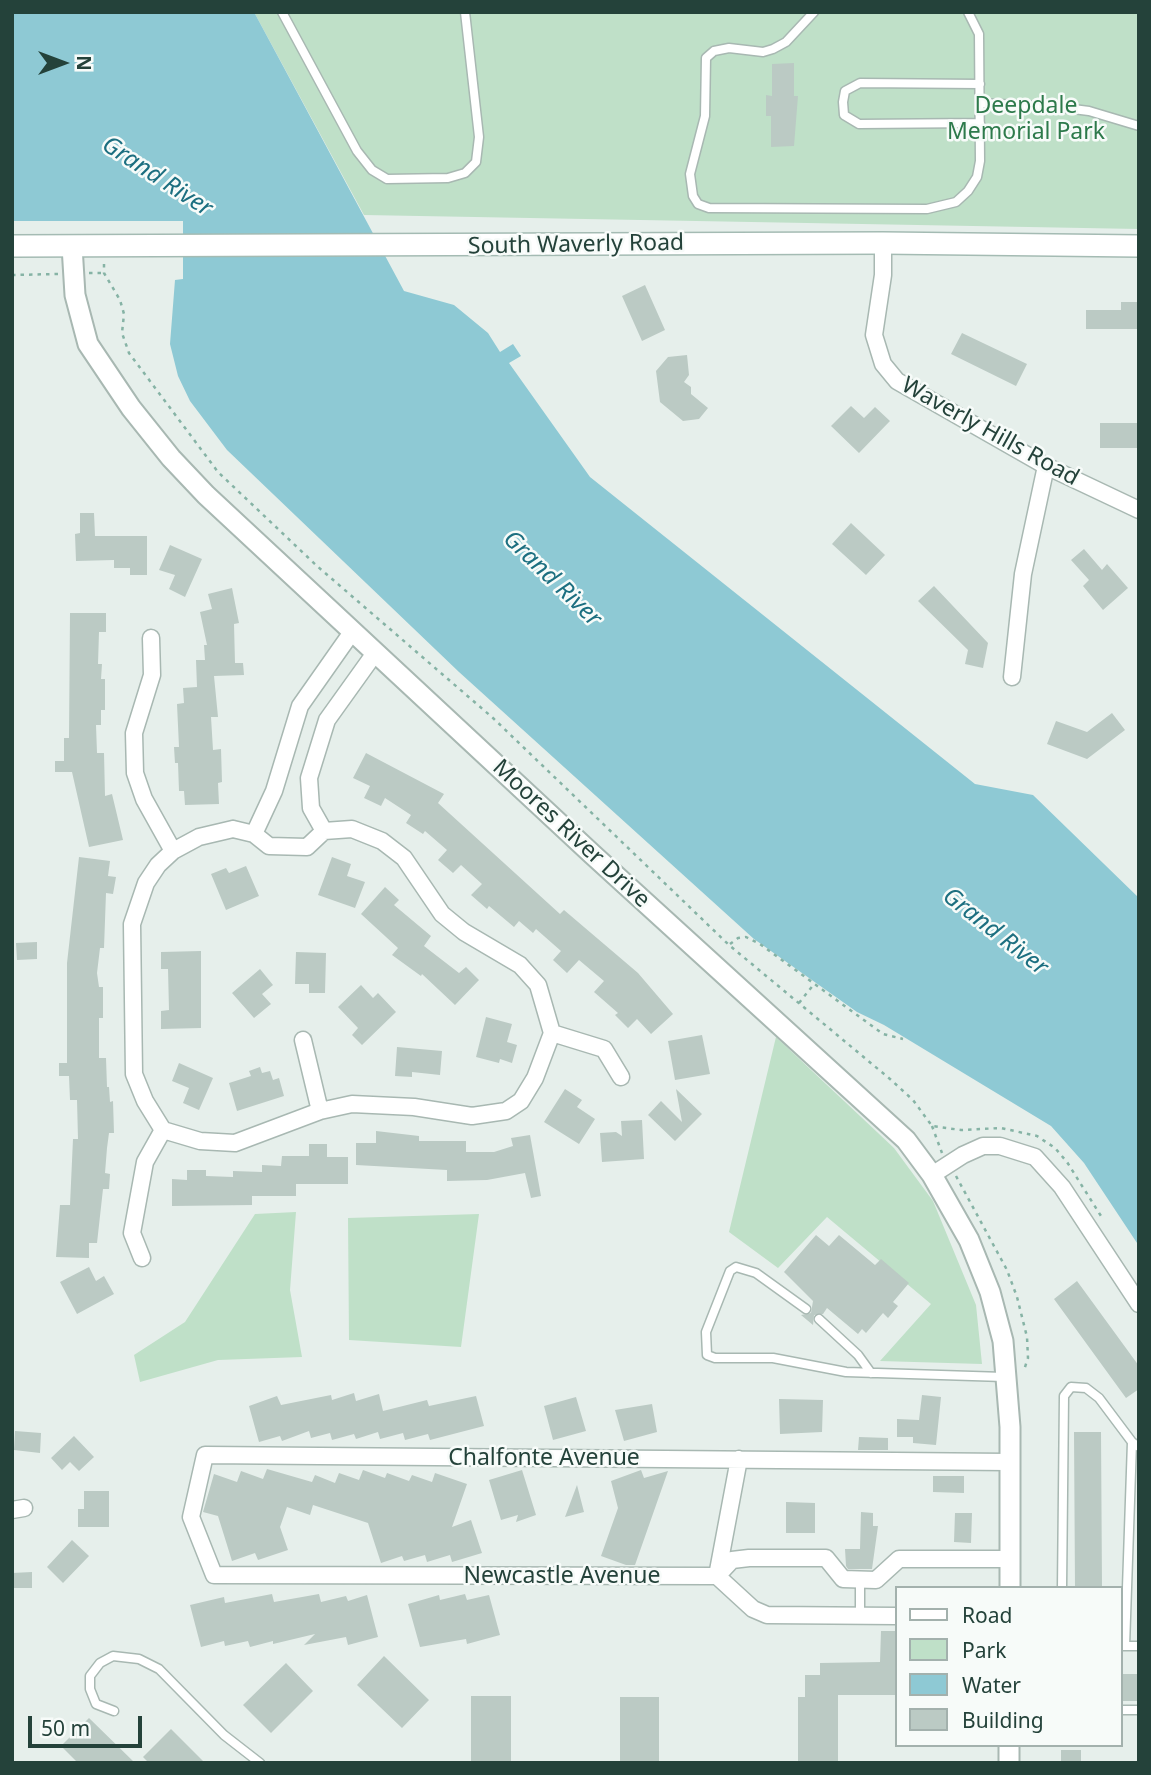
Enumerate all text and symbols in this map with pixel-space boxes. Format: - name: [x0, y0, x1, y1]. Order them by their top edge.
- north arrow: [28, 28, 98, 98]
- text: N: [71, 55, 97, 71]
- park label: Deepdale Memorial Park: [947, 92, 1105, 146]
- water label: Grand River: [96, 131, 218, 223]
- street label: South Waverly Road: [468, 229, 684, 261]
- street label: Waverly Hills Road: [896, 372, 1084, 492]
- water label: Grand River: [497, 525, 607, 633]
- street label: Moores River Drive: [487, 754, 655, 914]
- water label: Grand River: [937, 882, 1053, 982]
- street label: Chalfonte Avenue: [448, 1444, 640, 1472]
- street label: Newcastle Avenue: [464, 1562, 660, 1590]
- legend: [895, 1586, 1123, 1747]
- text: Road: [962, 1601, 1012, 1629]
- text: Park: [962, 1636, 1006, 1664]
- text: Water: [962, 1671, 1021, 1699]
- scale bar: [32, 1702, 145, 1746]
- text: Building: [962, 1706, 1044, 1734]
- text: 50 m: [41, 1714, 90, 1742]

